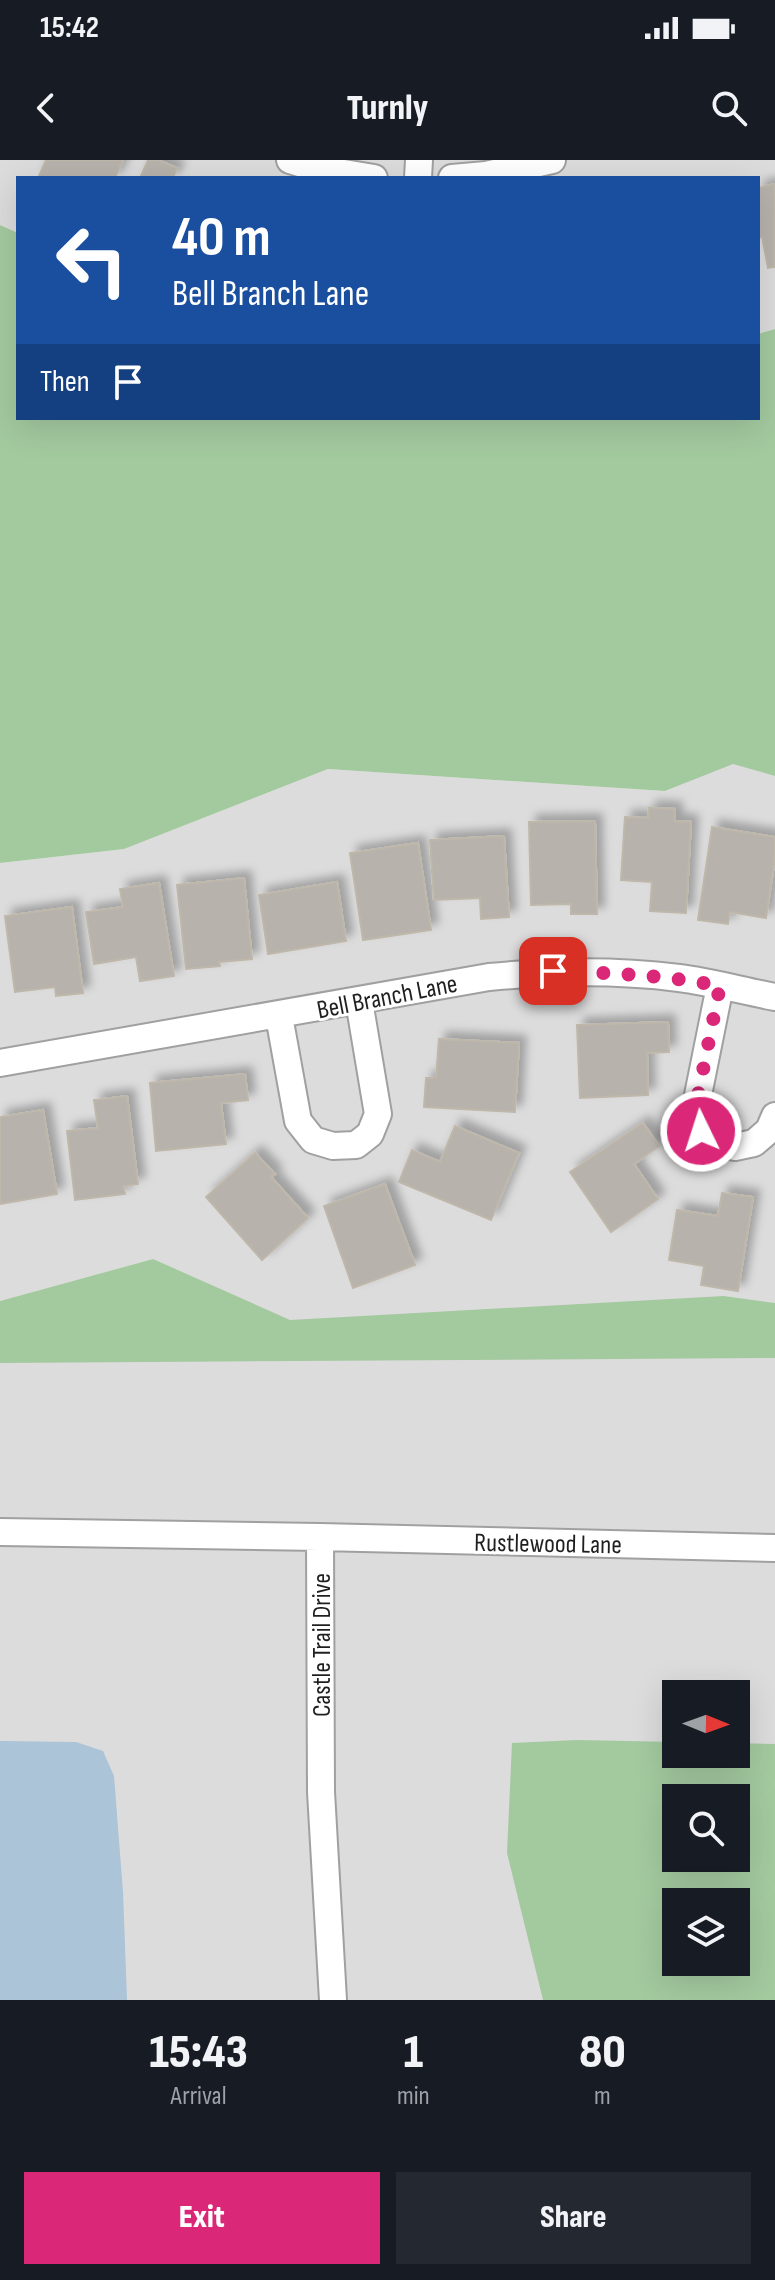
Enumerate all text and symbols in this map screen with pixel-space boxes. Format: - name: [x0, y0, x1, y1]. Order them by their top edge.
- text: 15:42: [40, 10, 99, 46]
- icon: back: [24, 86, 68, 130]
- icon: search: [707, 86, 751, 130]
- text: Turnly: [347, 87, 428, 130]
- text: 40 m: [172, 205, 271, 272]
- icon: left: [40, 208, 144, 312]
- text: Bell Branch Lane: [172, 273, 369, 316]
- icon: arrive: [106, 360, 150, 404]
- text: Then: [40, 364, 90, 400]
- pin: [519, 937, 587, 1005]
- icon: arrive: [531, 949, 575, 993]
- street label: Bell Branch Lane: [314, 969, 460, 1026]
- position arrow: [659, 1089, 743, 1173]
- street label: Rustlewood Lane: [474, 1528, 622, 1561]
- street label: Castle Trail Drive: [307, 1573, 338, 1717]
- north arrow: [662, 1680, 750, 1768]
- map controls: [662, 1680, 750, 1976]
- button: search: [662, 1784, 750, 1872]
- button: layers: [662, 1888, 750, 1976]
- text: 15:43: [149, 2024, 248, 2081]
- text: 1: [404, 2024, 423, 2081]
- text: 80: [579, 2024, 626, 2081]
- text: Arrival: [171, 2081, 226, 2112]
- text: min: [397, 2081, 430, 2112]
- text: m: [594, 2081, 611, 2112]
- button: Exit: [24, 2172, 380, 2264]
- button: Share: [396, 2172, 751, 2264]

